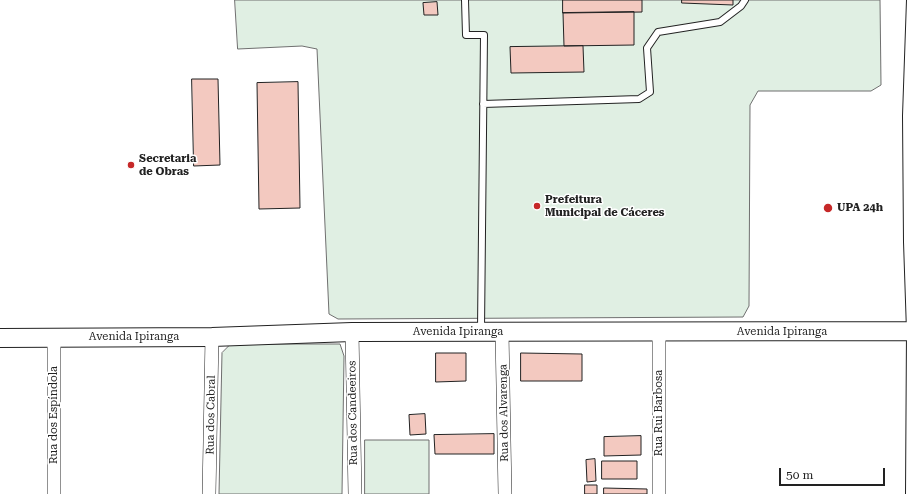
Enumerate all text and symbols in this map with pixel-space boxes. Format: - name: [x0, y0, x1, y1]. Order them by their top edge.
- place label: Secretaria de Obras: [139, 152, 196, 178]
- marker: Secretaria de Obras: [126, 160, 136, 170]
- place label: Prefeitura Municipal de Cáceres: [545, 193, 665, 219]
- marker: Prefeitura Municipal de Cáceres: [532, 201, 542, 211]
- place label: UPA 24h: [837, 201, 883, 215]
- marker: UPA 24h: [822, 202, 834, 214]
- street label: Avenida Ipiranga: [413, 325, 503, 339]
- street label: Avenida Ipiranga: [737, 325, 827, 339]
- street label: Avenida Ipiranga: [89, 330, 179, 344]
- street label: Rua dos Candeeiros: [345, 360, 361, 466]
- street label: Rua dos Alvarenga: [497, 364, 511, 462]
- street label: Rua dos Espíndola: [47, 366, 61, 464]
- street label: Rua Rui Barbosa: [652, 370, 666, 456]
- street label: Rua dos Cabral: [204, 375, 218, 455]
- scale bar: [781, 460, 887, 486]
- text: 50 m: [786, 468, 813, 482]

